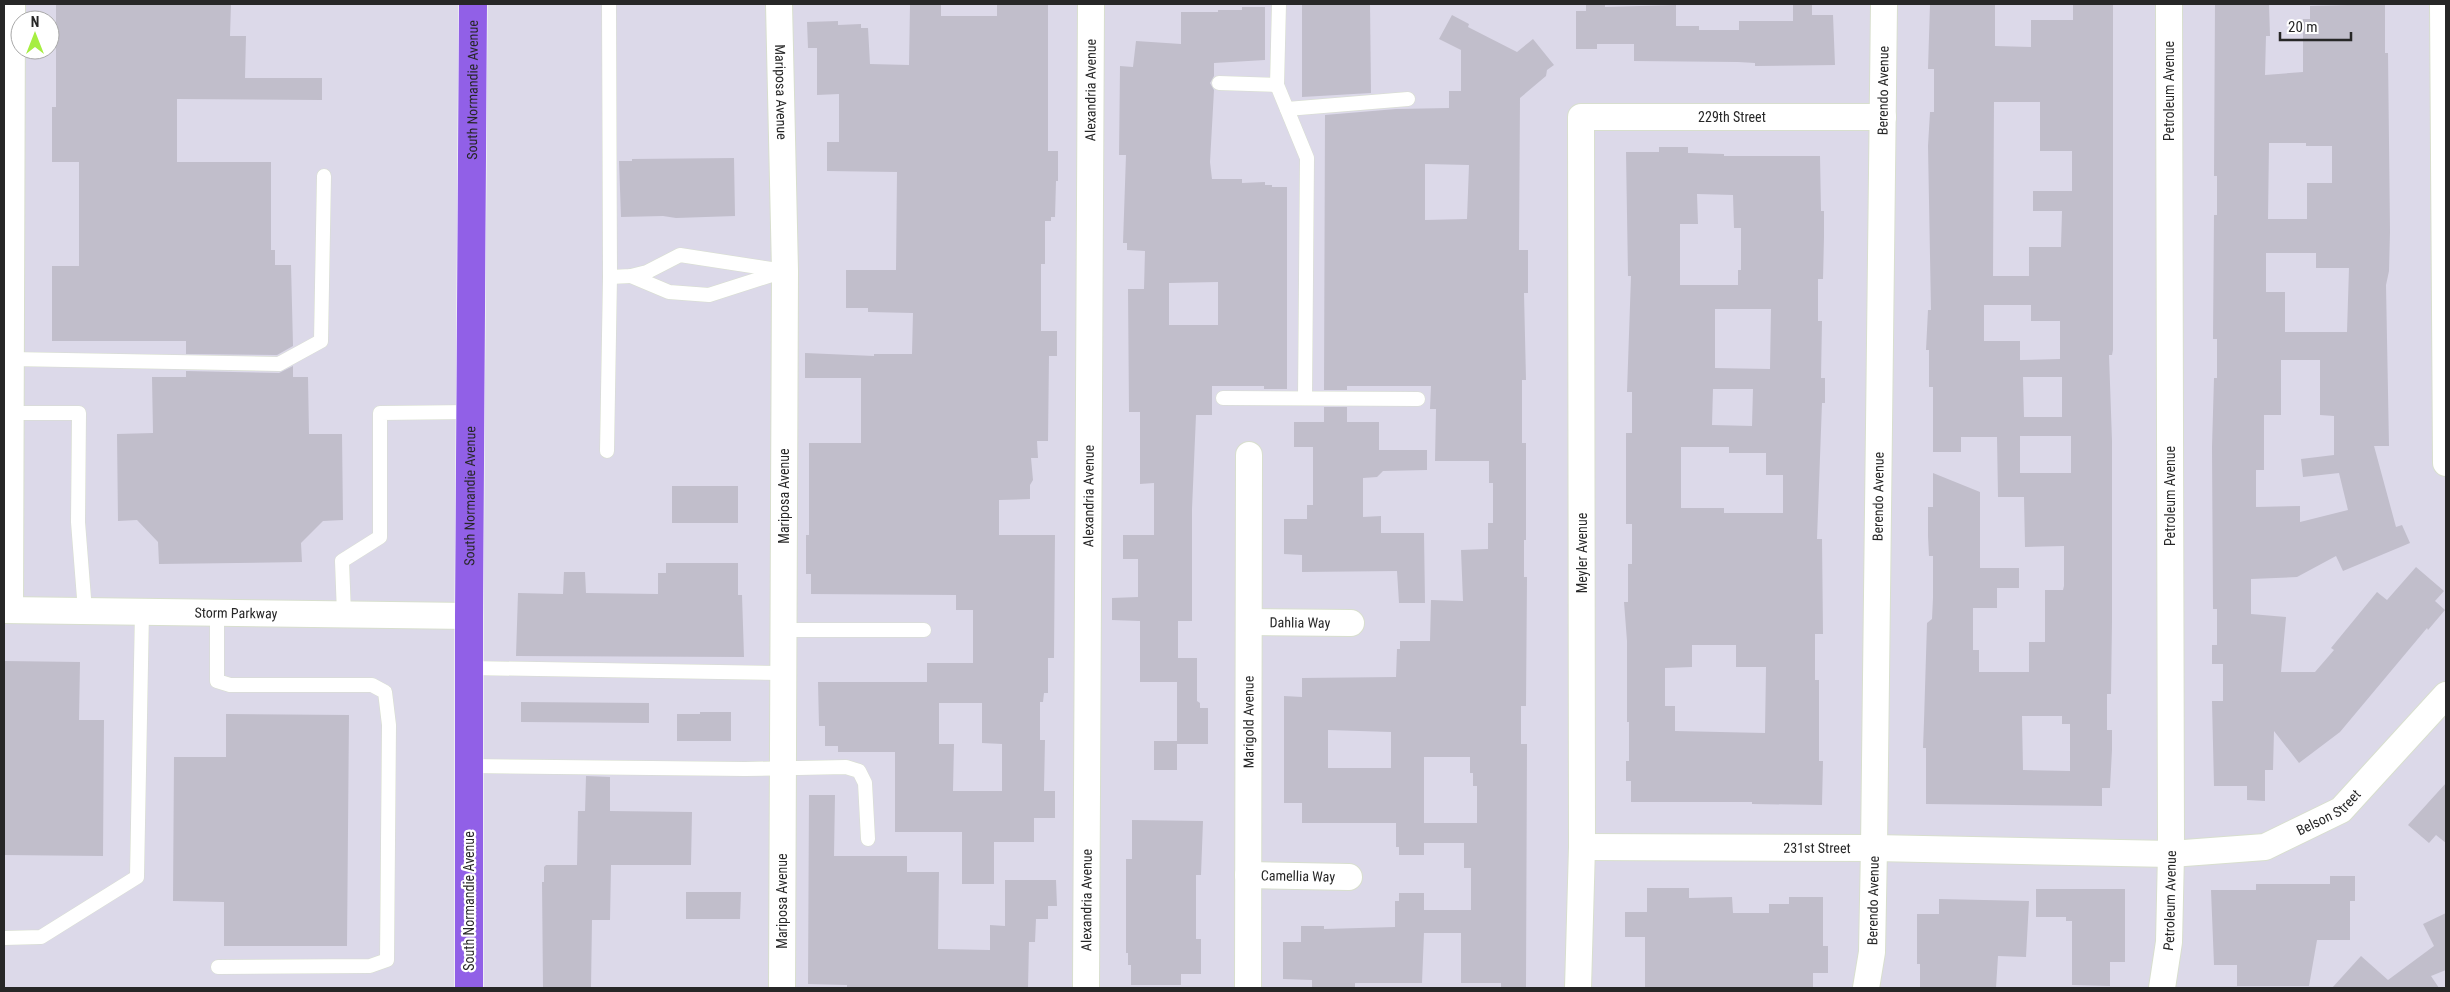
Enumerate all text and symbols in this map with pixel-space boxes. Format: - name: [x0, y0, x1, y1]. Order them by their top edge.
- north arrow: [10, 10, 60, 60]
- scale bar: [2280, 10, 2351, 42]
- text: N: [31, 14, 39, 30]
- text: 20 m: [2288, 18, 2318, 36]
- street label: South Normandie Avenue: [464, 20, 481, 160]
- street label: Alexandria Avenue: [1082, 38, 1099, 141]
- street label: Petroleum Avenue: [2161, 41, 2177, 141]
- street label: Mariposa Avenue: [772, 44, 790, 140]
- street label: Berendo Avenue: [1874, 45, 1892, 135]
- street label: 229th Street: [1698, 109, 1766, 125]
- street label: South Normandie Avenue: [461, 426, 478, 566]
- street label: Alexandria Avenue: [1080, 444, 1097, 547]
- street label: Petroleum Avenue: [2162, 446, 2178, 546]
- street label: Mariposa Avenue: [776, 448, 792, 544]
- street label: Berendo Avenue: [1870, 451, 1887, 541]
- street label: Meyler Avenue: [1574, 512, 1590, 593]
- street label: Storm Parkway: [194, 604, 278, 622]
- street label: Dahlia Way: [1270, 614, 1331, 631]
- street label: Marigold Avenue: [1240, 675, 1257, 768]
- street label: Belson Street: [2294, 786, 2364, 839]
- street label: South Normandie Avenue: [461, 831, 477, 971]
- street label: 231st Street: [1783, 840, 1851, 856]
- street label: Alexandria Avenue: [1078, 848, 1095, 951]
- street label: Petroleum Avenue: [2160, 850, 2179, 952]
- street label: Mariposa Avenue: [774, 853, 790, 949]
- street label: Berendo Avenue: [1864, 855, 1882, 945]
- street label: Camellia Way: [1261, 867, 1335, 885]

